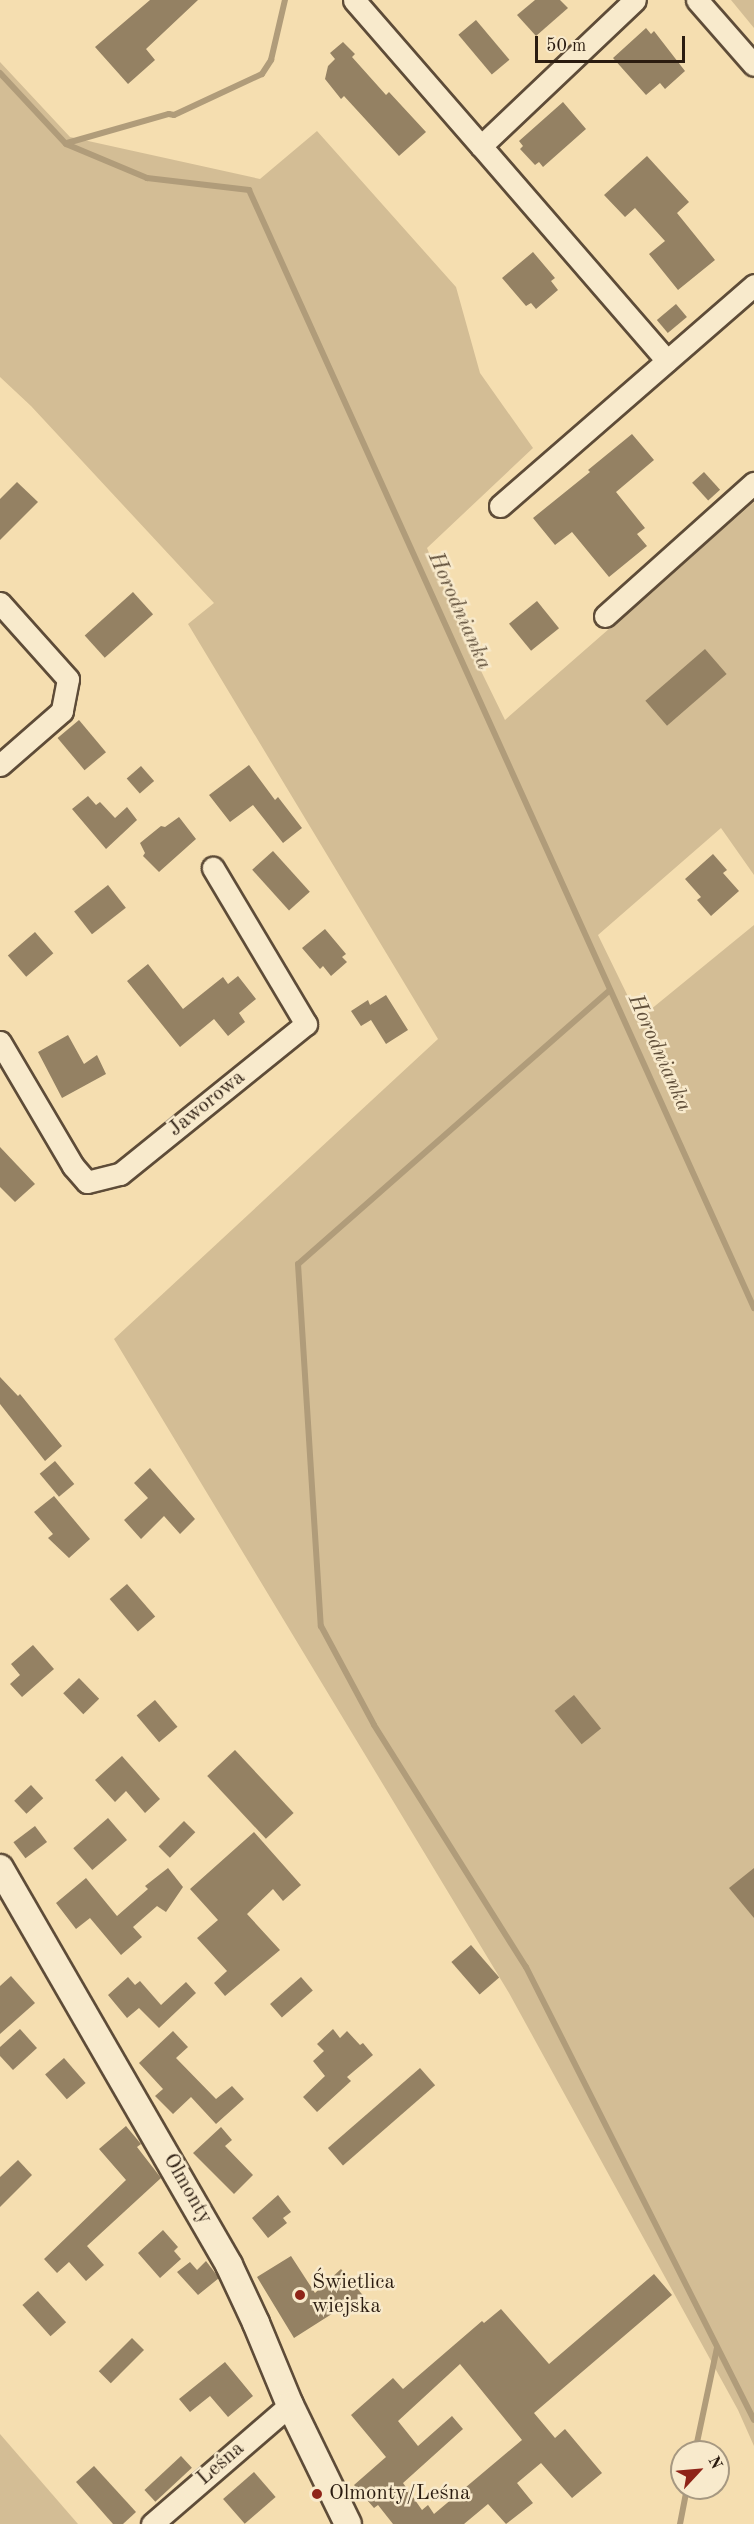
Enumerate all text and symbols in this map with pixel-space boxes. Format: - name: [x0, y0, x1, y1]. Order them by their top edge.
- scale bar: [538, 24, 688, 62]
- text: 50 m: [546, 37, 586, 55]
- water label: Horodnianka: [421, 548, 497, 674]
- water label: Horodnianka: [621, 990, 697, 1116]
- street label: Jaworowa: [163, 1065, 251, 1143]
- street label: Olmonty: [157, 2149, 217, 2229]
- place label: Świetlica wiejska: [312, 2270, 395, 2320]
- marker: Świetlica wiejska: [293, 2288, 307, 2302]
- street label: Leśna: [192, 2437, 250, 2491]
- north arrow: [670, 2440, 730, 2500]
- text: N: [705, 2454, 724, 2472]
- place label: Olmonty/Leśna: [329, 2481, 470, 2507]
- marker: Olmonty/Leśna: [310, 2487, 324, 2501]

